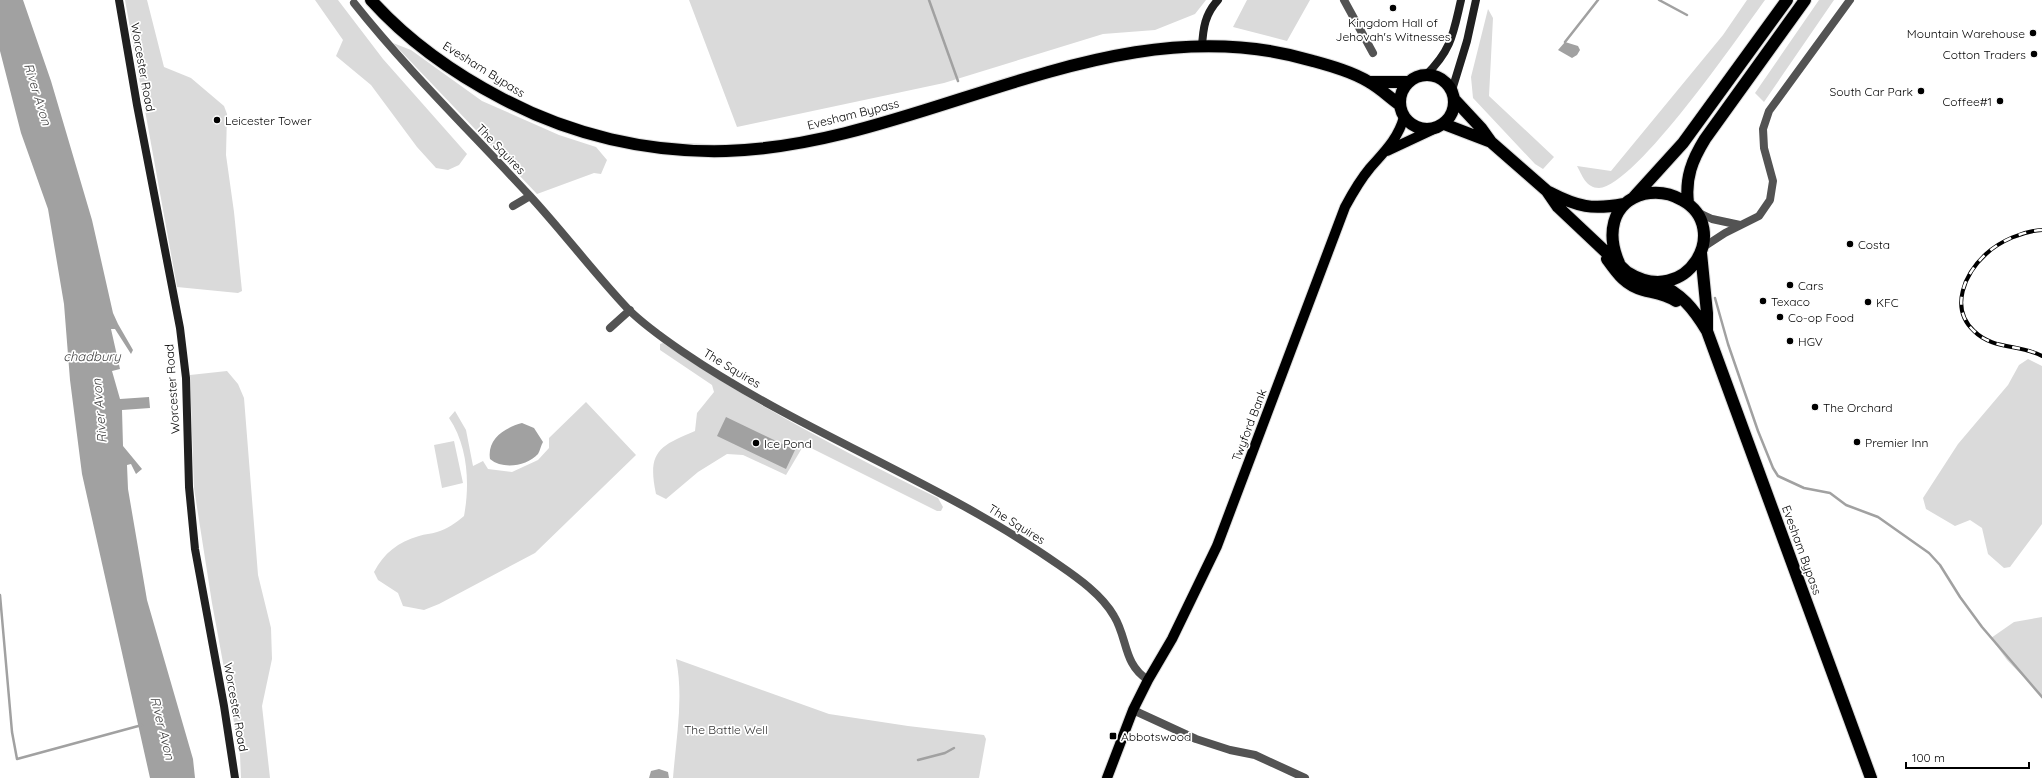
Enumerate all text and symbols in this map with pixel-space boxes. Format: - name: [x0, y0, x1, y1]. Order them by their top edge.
- marker: Kingdom Hall of Jehovah's Witnesses: [1388, 3, 1398, 13]
- place label: Kingdom Hall of Jehovah's Witnesses: [1336, 15, 1451, 44]
- street label: Worcester Road: [128, 21, 158, 113]
- place label: Mountain Warehouse: [1907, 26, 2025, 41]
- marker: Mountain Warehouse: [2028, 28, 2038, 38]
- street label: Evesham Bypass: [440, 38, 528, 100]
- place label: Cotton Traders: [1943, 47, 2026, 62]
- marker: Cotton Traders: [2029, 49, 2039, 59]
- water label: River Avon: [21, 61, 55, 128]
- place label: South Car Park: [1830, 84, 1913, 99]
- marker: South Car Park: [1916, 86, 1926, 96]
- place label: Coffee#1: [1942, 94, 1992, 109]
- street label: Evesham Bypass: [806, 95, 901, 133]
- marker: Coffee#1: [1995, 96, 2005, 106]
- place label: Leicester Tower: [225, 113, 312, 128]
- marker: Leicester Tower: [212, 115, 222, 125]
- street label: The Squires: [473, 121, 529, 178]
- place label: Costa: [1858, 237, 1890, 252]
- marker: Costa: [1845, 239, 1855, 249]
- place label: Cars: [1798, 278, 1824, 293]
- marker: Cars: [1785, 280, 1795, 290]
- place label: Texaco: [1771, 294, 1810, 309]
- place label: KFC: [1876, 295, 1899, 310]
- marker: Texaco: [1758, 296, 1768, 306]
- marker: KFC: [1863, 297, 1873, 307]
- place label: Co-op Food: [1788, 310, 1854, 325]
- marker: Co-op Food: [1775, 312, 1785, 322]
- place label: HGV: [1798, 334, 1823, 349]
- marker: HGV: [1785, 336, 1795, 346]
- street label: Worcester Road: [161, 344, 183, 434]
- street label: The Squires: [701, 345, 764, 391]
- water label: chadbury: [63, 348, 121, 364]
- water label: River Avon: [88, 378, 110, 444]
- street label: Twyford Bank: [1228, 387, 1270, 463]
- place label: The Orchard: [1823, 400, 1893, 415]
- marker: The Orchard: [1810, 402, 1820, 412]
- place label: Premier Inn: [1865, 435, 1928, 450]
- place label: Ice Pond: [764, 436, 812, 451]
- marker: Premier Inn: [1852, 437, 1862, 447]
- marker: Ice Pond: [751, 438, 761, 448]
- street label: The Squires: [986, 501, 1049, 548]
- street label: Evesham Bypass: [1779, 503, 1825, 597]
- street label: Worcester Road: [221, 661, 251, 753]
- water label: River Avon: [147, 695, 179, 762]
- park label: The Battle Well: [684, 722, 768, 737]
- place label: Abbotswood: [1121, 729, 1191, 744]
- marker: Abbotswood: [1108, 731, 1118, 741]
- scale bar: [1906, 744, 2029, 770]
- text: 100 m: [1912, 750, 1945, 765]

